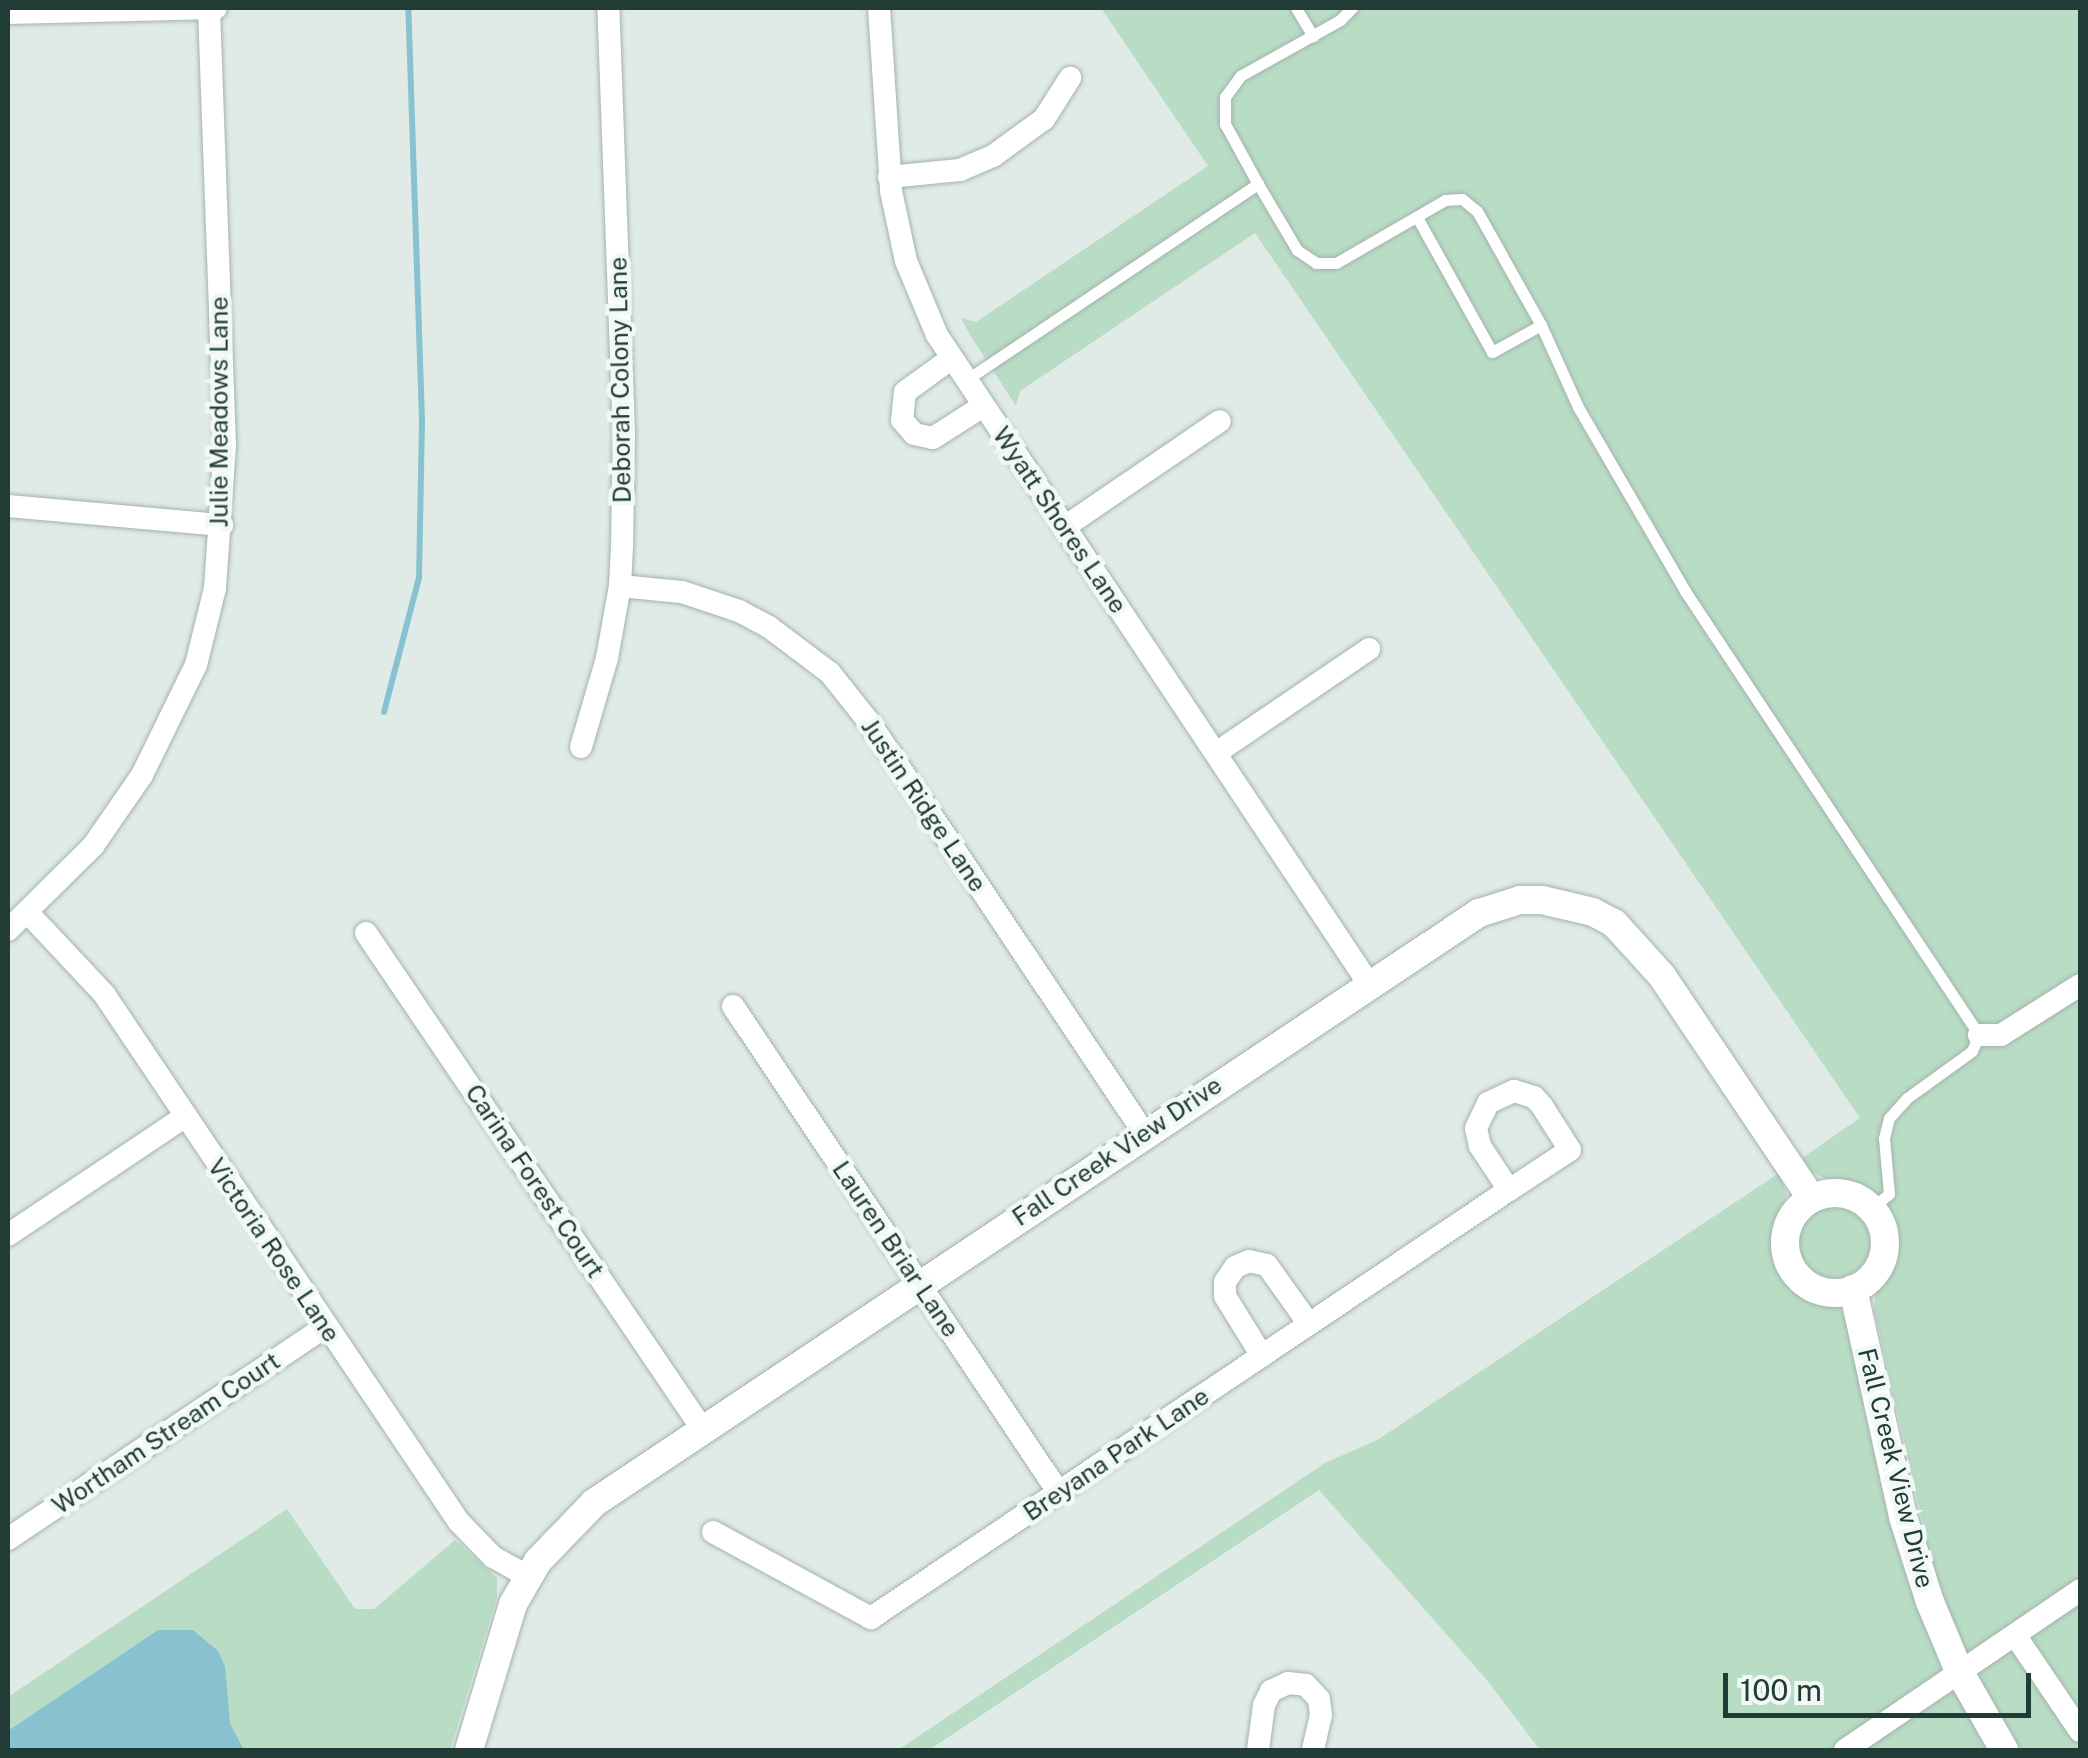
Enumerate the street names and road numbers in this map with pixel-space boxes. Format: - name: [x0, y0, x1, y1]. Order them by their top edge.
- street label: Deborah Colony Lane: [603, 257, 637, 503]
- street label: Julie Meadows Lane: [204, 296, 234, 528]
- street label: Wyatt Shores Lane: [986, 421, 1134, 619]
- street label: Justin Ridge Lane: [855, 713, 993, 897]
- street label: Fall Creek View Drive: [1006, 1070, 1228, 1232]
- street label: Carina Forest Court: [459, 1079, 611, 1283]
- street label: Victoria Rose Lane: [201, 1152, 347, 1348]
- street label: Lauren Briar Lane: [826, 1155, 966, 1343]
- street label: Fall Creek View Drive: [1852, 1345, 1940, 1591]
- street label: Wortham Stream Court: [47, 1346, 285, 1520]
- street label: Breyana Park Lane: [1018, 1381, 1214, 1527]

